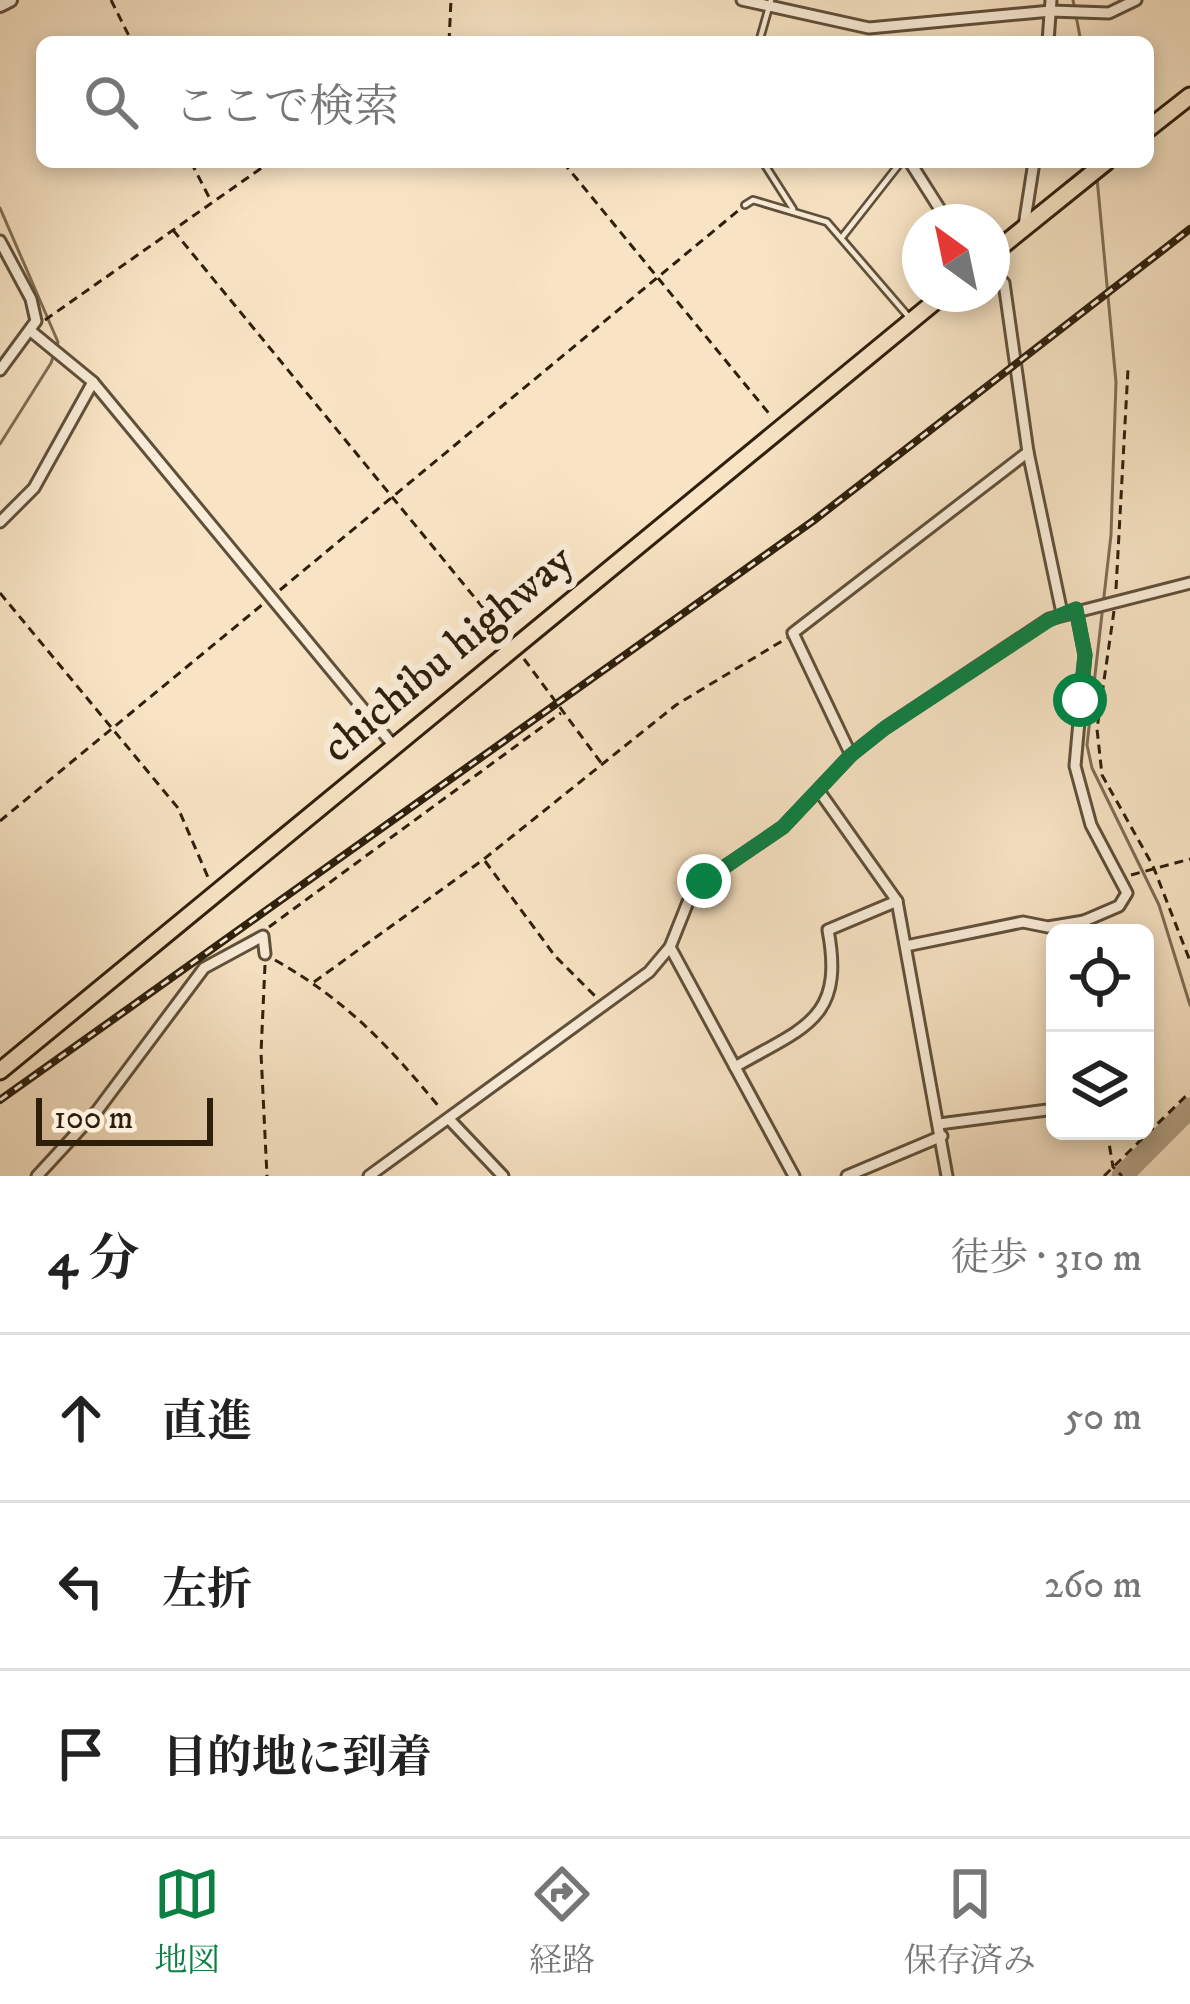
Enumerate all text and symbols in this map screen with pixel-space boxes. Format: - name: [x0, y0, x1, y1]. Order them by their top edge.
- search box: [36, 36, 1154, 168]
- icon: search: [78, 69, 144, 135]
- text: ここで検索: [174, 80, 399, 136]
- north arrow: [902, 204, 1010, 312]
- street label: chichibu highway: [311, 532, 586, 775]
- route start: [1053, 673, 1107, 727]
- route end: [677, 854, 731, 908]
- map controls: [1046, 924, 1154, 1140]
- button: locate: [1046, 924, 1154, 1032]
- button: layers: [1046, 1032, 1154, 1140]
- scale bar: [36, 1092, 213, 1145]
- text: 100 m: [54, 1098, 133, 1139]
- text: 4 分: [48, 1228, 139, 1292]
- text: 徒歩 · 310 m: [951, 1234, 1142, 1283]
- icon: ahead: [48, 1385, 114, 1451]
- text: 50 m: [1064, 1393, 1142, 1442]
- text: 直進: [162, 1395, 252, 1451]
- icon: left: [48, 1553, 114, 1619]
- text: 260 m: [1044, 1561, 1142, 1610]
- text: 左折: [162, 1563, 252, 1619]
- icon: arrive: [48, 1721, 114, 1787]
- text: 目的地に到着: [162, 1731, 432, 1787]
- tab: 地図: [154, 1861, 220, 1982]
- tab: 経路: [529, 1861, 595, 1982]
- tab: 保存済み: [904, 1861, 1036, 1982]

